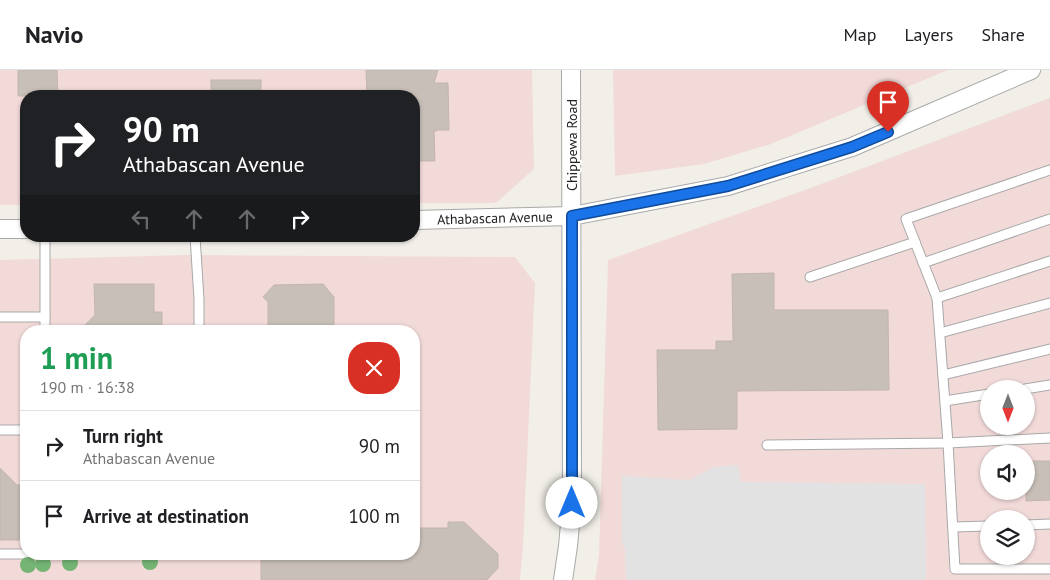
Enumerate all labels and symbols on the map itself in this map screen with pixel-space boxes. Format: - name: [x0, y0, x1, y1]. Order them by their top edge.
- pin: [867, 81, 909, 132]
- street label: Chippewa Road: [563, 99, 581, 191]
- street label: Athabascan Avenue: [437, 207, 553, 228]
- north arrow: [980, 380, 1035, 435]
- position arrow: [545, 476, 597, 528]

